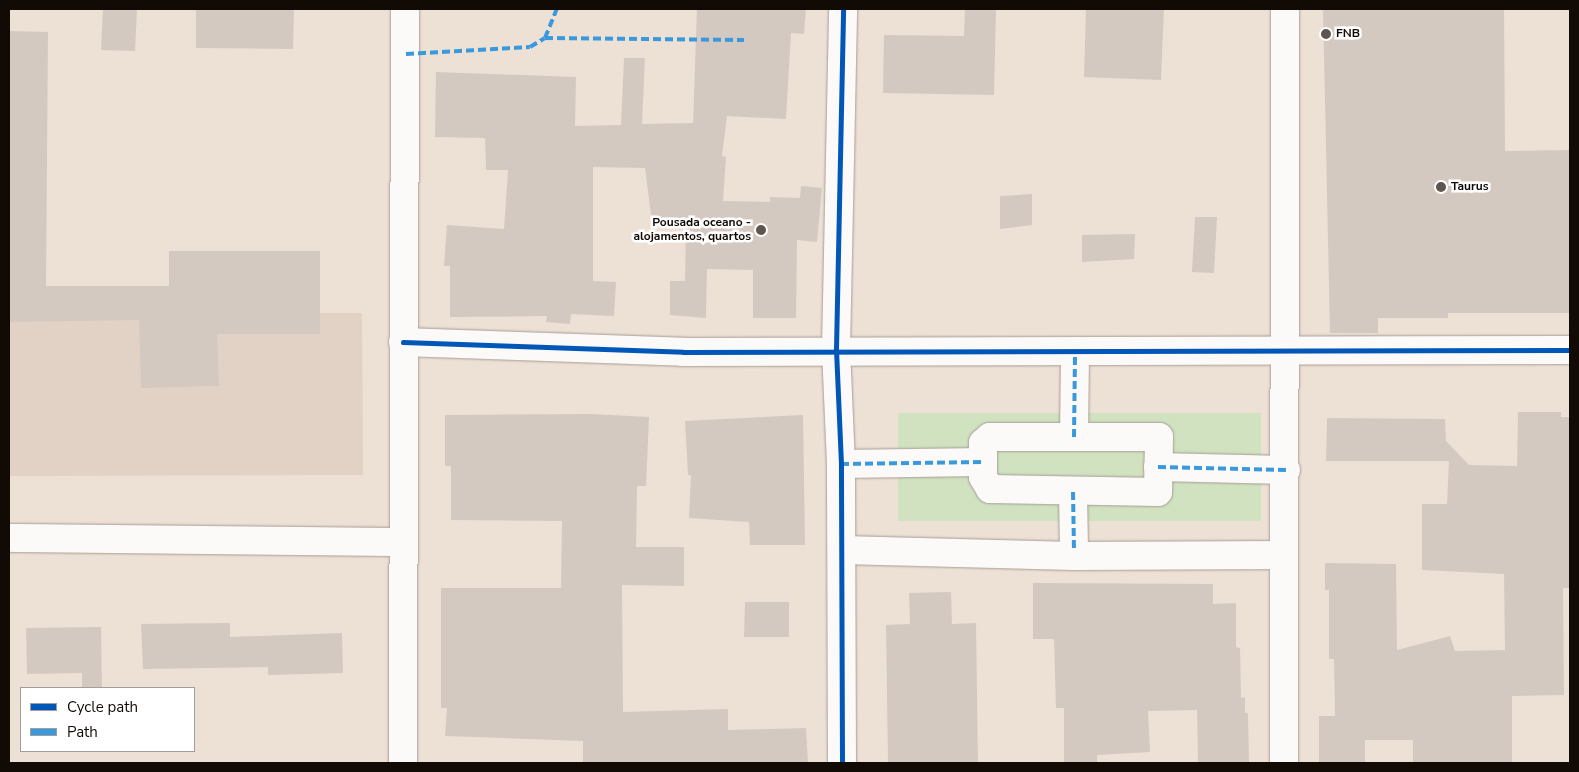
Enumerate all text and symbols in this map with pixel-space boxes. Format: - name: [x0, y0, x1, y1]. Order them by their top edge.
- place label: FNB: [1336, 27, 1360, 41]
- marker: FNB: [1320, 28, 1332, 40]
- place label: Taurus: [1451, 180, 1489, 194]
- marker: Taurus: [1435, 181, 1447, 193]
- place label: Pousada oceano - alojamentos, quartos: [633, 216, 751, 244]
- marker: Pousada oceano - alojamentos, quartos: [755, 224, 767, 236]
- legend: [20, 687, 195, 752]
- text: Cycle path: [67, 697, 138, 717]
- text: Path: [67, 722, 98, 742]

